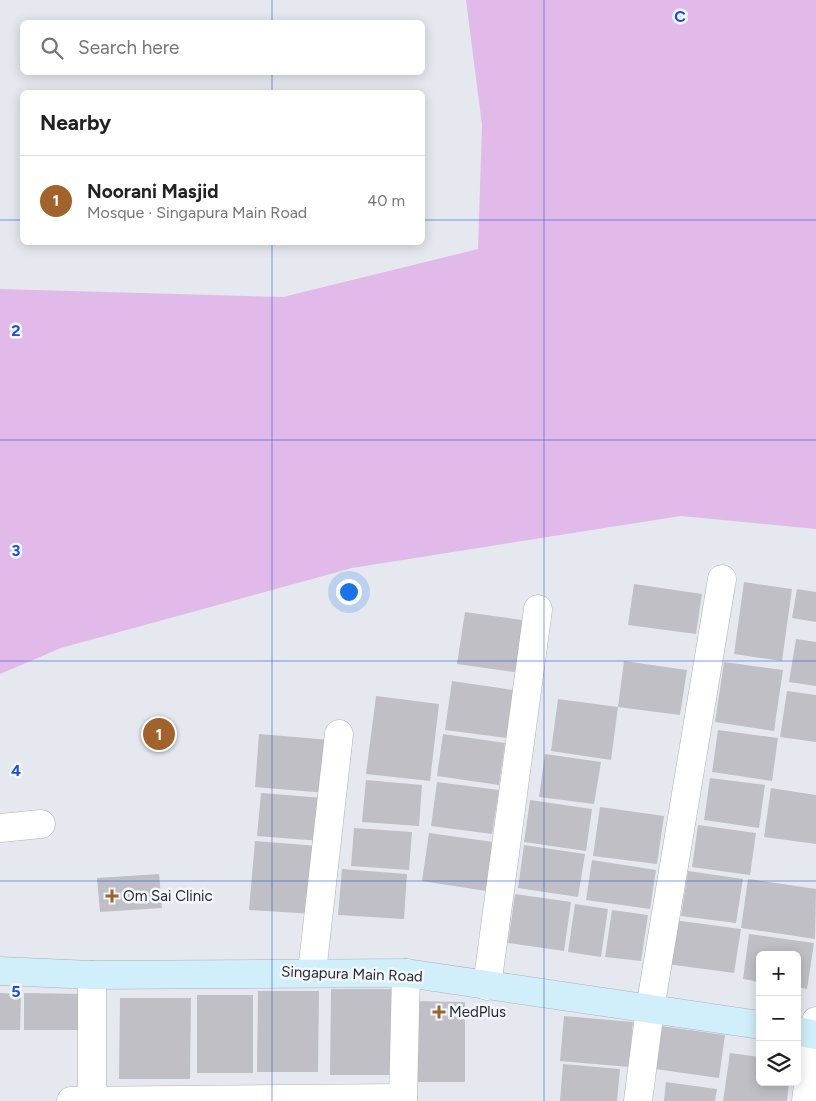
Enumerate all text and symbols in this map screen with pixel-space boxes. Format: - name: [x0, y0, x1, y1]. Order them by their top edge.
- text: C: [674, 7, 686, 26]
- search box: [20, 20, 425, 75]
- icon: search: [38, 34, 66, 62]
- text: Search here: [78, 36, 180, 59]
- text: Nearby: [40, 110, 111, 135]
- text: Noorani Masjid: [87, 180, 218, 203]
- text: 1: [53, 191, 59, 210]
- text: 40 m: [367, 191, 405, 210]
- text: Mosque · Singapura Main Road: [87, 203, 307, 222]
- text: 2: [11, 321, 21, 340]
- text: 3: [12, 541, 21, 560]
- your location: [336, 579, 362, 605]
- pin: 1: [143, 715, 175, 753]
- text: 4: [11, 761, 21, 780]
- place label: Om Sai Clinic: [123, 887, 213, 905]
- marker: Om Sai Clinic: [105, 889, 119, 903]
- map controls: [756, 951, 801, 1086]
- button: +: [756, 951, 801, 996]
- street label: Singapura Main Road: [281, 963, 423, 985]
- text: 5: [11, 982, 21, 1001]
- button: −: [756, 996, 801, 1041]
- place label: MedPlus: [449, 1003, 506, 1021]
- marker: MedPlus: [433, 1006, 445, 1018]
- button: layers: [756, 1041, 801, 1086]

